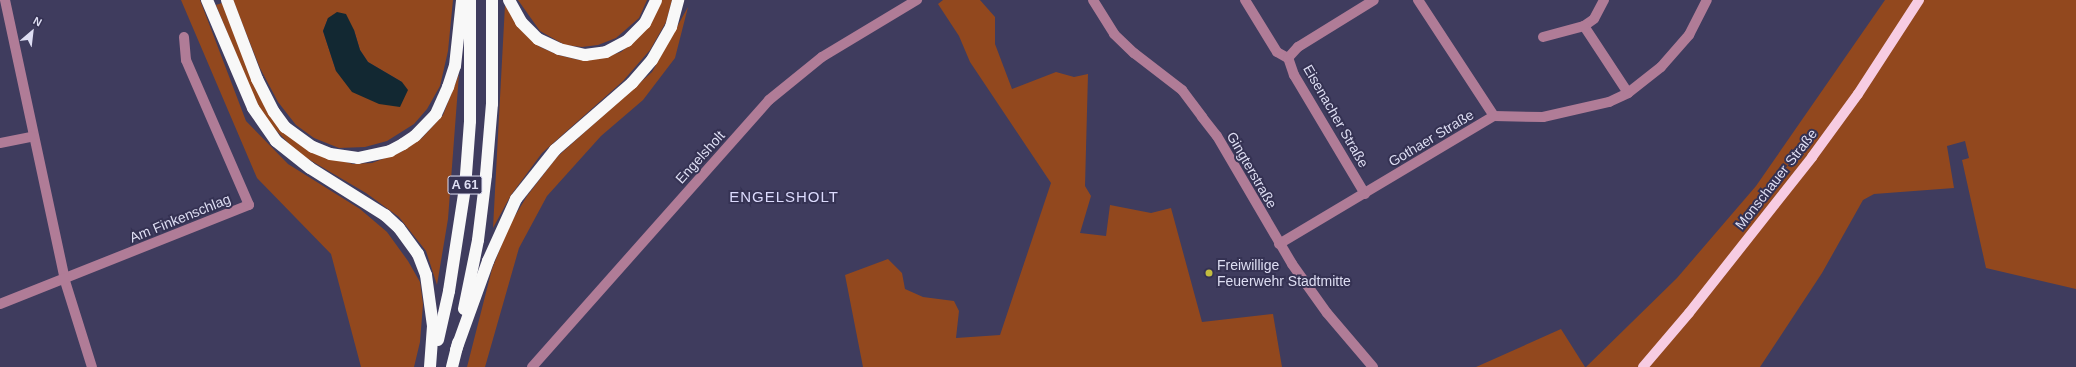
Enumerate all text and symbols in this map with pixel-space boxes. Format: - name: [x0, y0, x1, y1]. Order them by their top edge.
- north arrow: [12, 12, 52, 52]
- text: N: [31, 14, 44, 29]
- street label: Eisenacher Straße: [1300, 62, 1372, 170]
- street label: Gothaer Straße: [1385, 106, 1477, 170]
- street label: Monschauer Straße: [1732, 125, 1820, 233]
- street label: Engelsholt: [672, 127, 728, 187]
- street label: Gingterstraße: [1223, 129, 1281, 211]
- road number: A 61: [447, 174, 483, 196]
- district label: ENGELSHOLT: [729, 188, 839, 206]
- street label: Am Finkenschlag: [127, 190, 233, 246]
- place label: Freiwillige Feuerwehr Stadtmitte: [1217, 257, 1351, 290]
- marker: Freiwillige Feuerwehr Stadtmitte: [1204, 268, 1214, 278]

